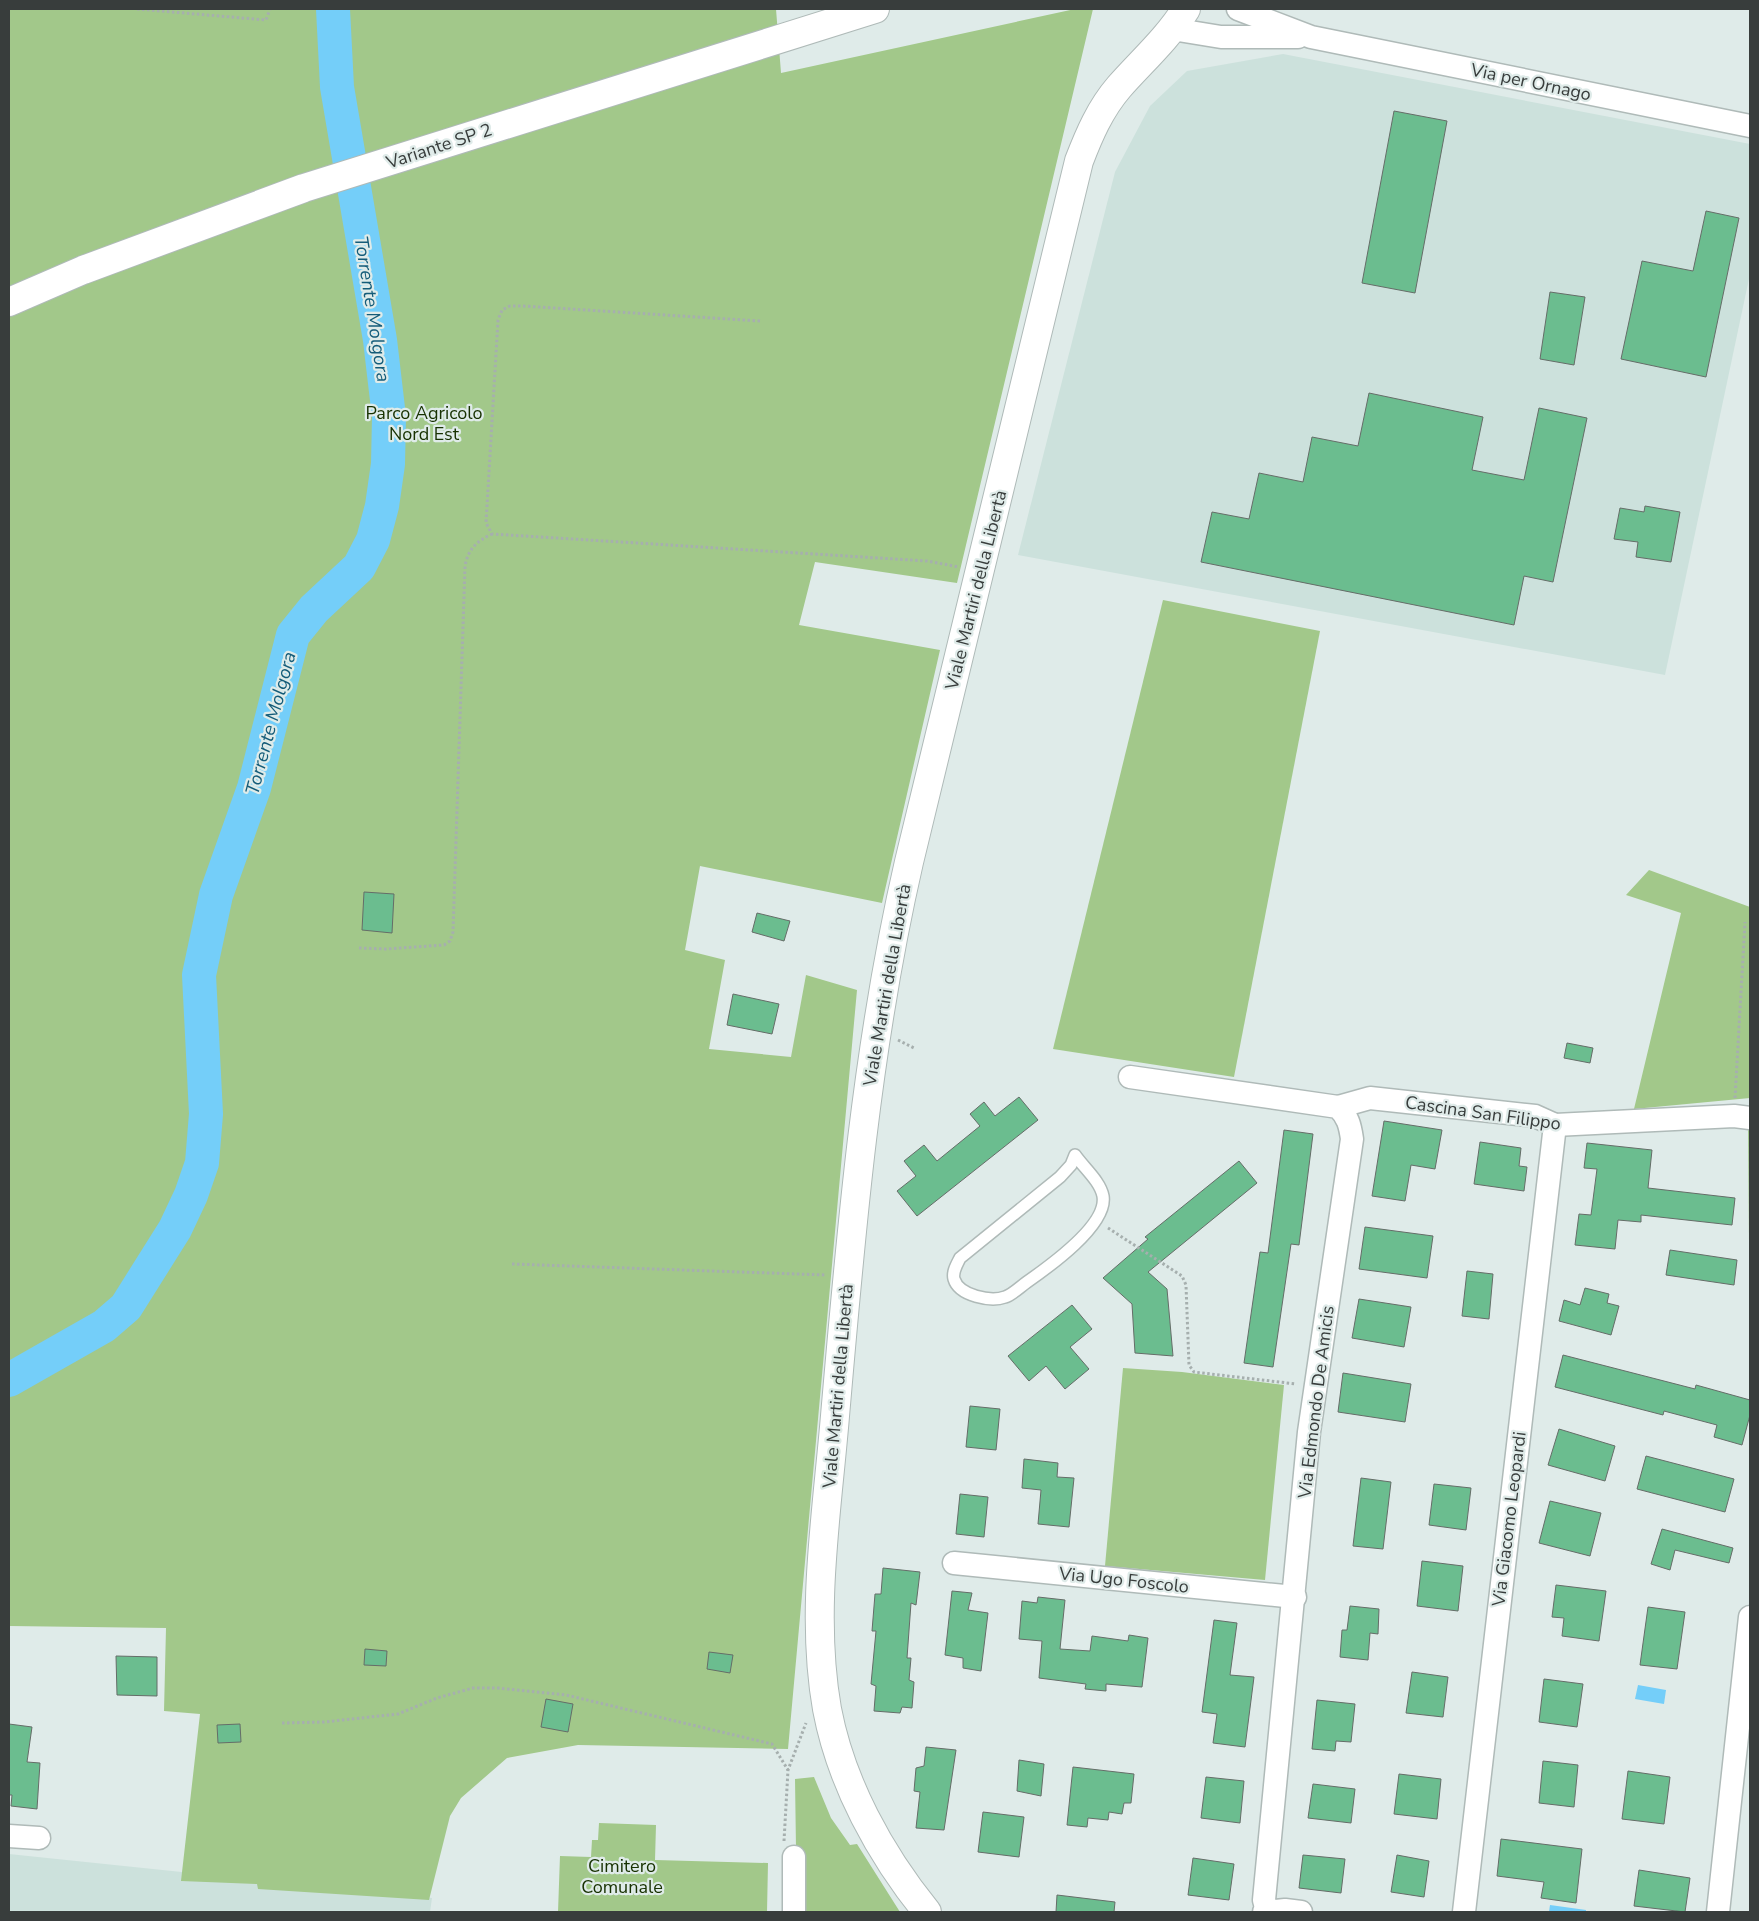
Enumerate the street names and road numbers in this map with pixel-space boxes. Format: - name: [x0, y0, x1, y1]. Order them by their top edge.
- street label: Via per Ornago: [1468, 57, 1593, 106]
- street label: Variante SP 2: [382, 118, 495, 175]
- street label: Viale Martiri della Libertà: [939, 488, 1012, 693]
- street label: Viale Martiri della Libertà: [857, 882, 917, 1089]
- street label: Cascina San Filippo: [1404, 1090, 1562, 1136]
- street label: Viale Martiri della Libertà: [817, 1283, 859, 1490]
- street label: Via Edmondo De Amicis: [1292, 1304, 1340, 1501]
- street label: Via Giacomo Leopardi: [1486, 1430, 1532, 1609]
- street label: Via Ugo Foscolo: [1057, 1561, 1190, 1599]

